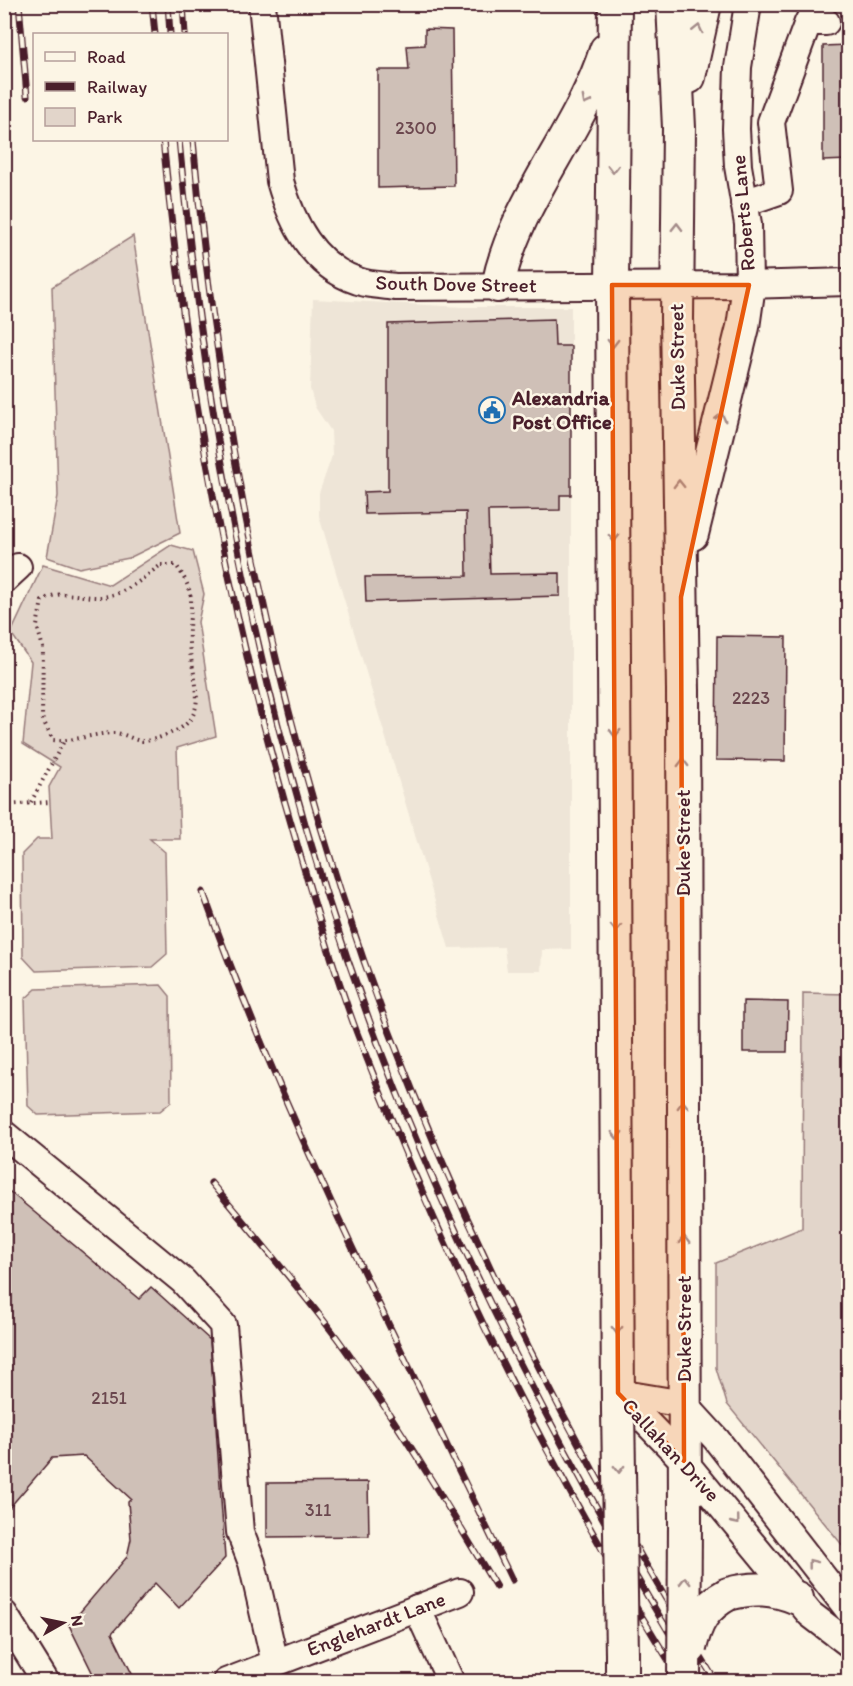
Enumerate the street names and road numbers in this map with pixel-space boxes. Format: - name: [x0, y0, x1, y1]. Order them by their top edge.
- street label: Roberts Lane: [725, 154, 760, 272]
- street label: South Dove Street: [375, 270, 537, 297]
- street label: Duke Street: [663, 303, 690, 411]
- street label: Duke Street: [670, 789, 695, 897]
- street label: Duke Street: [671, 1275, 696, 1383]
- street label: Callahan Drive: [617, 1393, 726, 1507]
- street label: Englehardt Lane: [303, 1586, 449, 1661]

